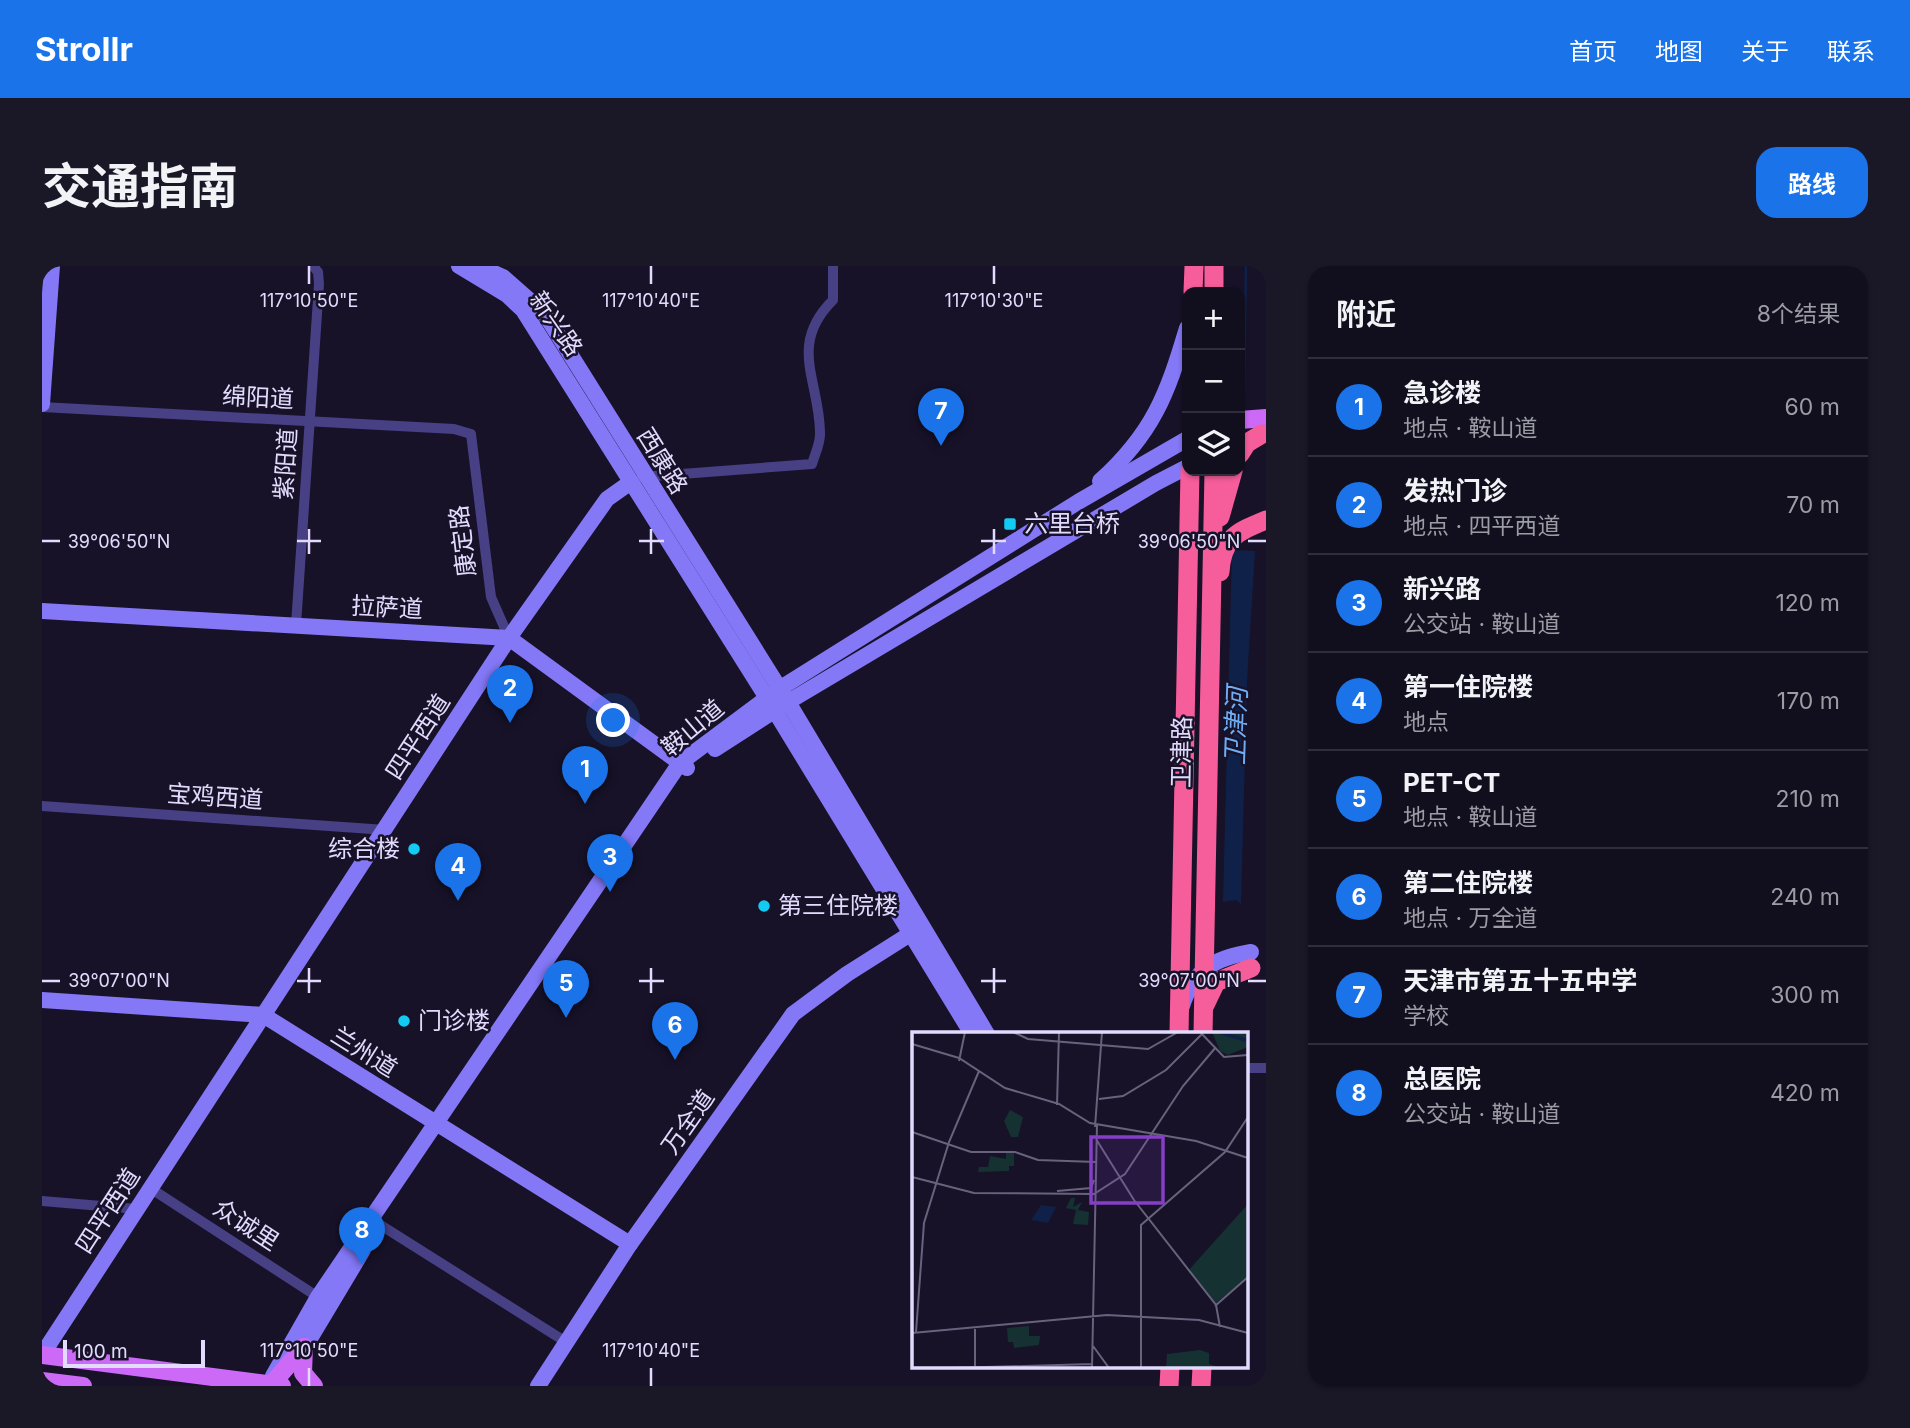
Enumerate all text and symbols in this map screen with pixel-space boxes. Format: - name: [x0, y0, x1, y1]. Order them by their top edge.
- text: Strollr: [35, 29, 133, 69]
- text: 首页: [1569, 37, 1617, 66]
- text: 地图: [1655, 37, 1703, 66]
- text: 关于: [1741, 37, 1789, 66]
- text: 联系: [1827, 37, 1875, 66]
- button: 路线: [1756, 147, 1868, 218]
- text: 交通指南: [42, 157, 238, 216]
- street label: 新兴路: [524, 286, 589, 362]
- map controls: [1182, 287, 1245, 476]
- button: +: [1182, 287, 1245, 350]
- text: 117°10'50"E: [260, 290, 358, 311]
- text: 117°10'40"E: [602, 290, 700, 311]
- text: 117°10'30"E: [945, 290, 1043, 311]
- text: 附近: [1336, 296, 1396, 332]
- text: 8个结果: [1757, 300, 1840, 328]
- button: −: [1182, 350, 1245, 413]
- text: 急诊楼: [1403, 377, 1481, 408]
- street label: 绵阳道: [221, 381, 295, 414]
- pin: 7: [918, 388, 964, 446]
- text: 1: [1354, 393, 1364, 421]
- text: 60 m: [1785, 393, 1840, 421]
- button: layers: [1182, 413, 1245, 476]
- text: 地点 · 鞍山道: [1403, 414, 1538, 442]
- street label: 西康路: [631, 423, 694, 499]
- street label: 紫阳道: [269, 427, 302, 501]
- text: 发热门诊: [1403, 475, 1507, 506]
- text: 2: [1352, 491, 1366, 519]
- text: 70 m: [1786, 491, 1840, 519]
- street label: 康定路: [444, 504, 481, 579]
- place label: 六里台桥: [1024, 509, 1120, 538]
- text: 地点 · 四平西道: [1403, 512, 1561, 540]
- marker: 六里台桥: [1002, 516, 1018, 532]
- text: 39°06'50"N: [68, 531, 170, 552]
- text: 39°06'50"N: [1138, 531, 1240, 552]
- text: 新兴路: [1403, 573, 1481, 604]
- text: 3: [1352, 589, 1366, 617]
- text: 120 m: [1775, 589, 1840, 617]
- street label: 拉萨道: [350, 591, 424, 624]
- text: 公交站 · 鞍山道: [1403, 610, 1561, 638]
- pin: 2: [487, 665, 533, 723]
- text: 第一住院楼: [1403, 671, 1533, 702]
- water label: 卫津河: [1219, 681, 1253, 766]
- text: 4: [1351, 687, 1367, 715]
- text: 170 m: [1777, 687, 1840, 715]
- street label: 四平西道: [379, 689, 456, 785]
- street label: 鞍山道: [656, 693, 730, 762]
- your location: [596, 703, 630, 737]
- text: 地点: [1403, 708, 1449, 736]
- street label: 卫津路: [1166, 716, 1197, 788]
- pin: 1: [562, 746, 608, 804]
- text: PET-CT: [1403, 767, 1500, 798]
- street label: 宝鸡西道: [166, 779, 264, 814]
- text: 5: [1352, 785, 1366, 813]
- text: 210 m: [1775, 785, 1840, 813]
- text: 地点 · 鞍山道: [1403, 803, 1538, 831]
- place label: 综合楼: [328, 834, 400, 863]
- pin: 3: [587, 834, 633, 892]
- marker: 综合楼: [406, 841, 422, 857]
- pin: 4: [435, 843, 481, 901]
- text: 第二住院楼: [1403, 867, 1533, 898]
- text: 6: [1352, 883, 1366, 911]
- text: 240 m: [1770, 883, 1840, 911]
- place label: 第三住院楼: [778, 891, 898, 920]
- marker: 第三住院楼: [756, 898, 772, 914]
- text: 地点 · 万全道: [1403, 904, 1538, 932]
- pin: 5: [543, 960, 589, 1018]
- text: 天津市第五十五中学: [1403, 965, 1637, 996]
- text: 39°07'00"N: [68, 970, 170, 991]
- text: 39°07'00"N: [1138, 970, 1240, 991]
- text: 7: [1352, 981, 1366, 1009]
- text: 300 m: [1770, 981, 1840, 1009]
- pin: 6: [652, 1002, 698, 1060]
- text: 学校: [1403, 1002, 1449, 1030]
- place label: 门诊楼: [418, 1006, 490, 1035]
- marker: 门诊楼: [396, 1013, 412, 1029]
- street label: 兰州道: [326, 1020, 402, 1083]
- inset map: [912, 1032, 1248, 1368]
- text: 总医院: [1403, 1063, 1481, 1094]
- text: 8: [1352, 1079, 1366, 1107]
- text: 420 m: [1770, 1079, 1840, 1107]
- street label: 万全道: [655, 1084, 720, 1160]
- text: 公交站 · 鞍山道: [1403, 1100, 1561, 1128]
- street label: 四平西道: [69, 1163, 146, 1259]
- street label: 众诚里: [208, 1193, 284, 1256]
- pin: 8: [339, 1207, 385, 1265]
- scale bar: [63, 1337, 205, 1369]
- text: 100 m: [74, 1340, 128, 1363]
- text: 117°10'50"E: [260, 1340, 358, 1361]
- text: 117°10'40"E: [602, 1340, 700, 1361]

